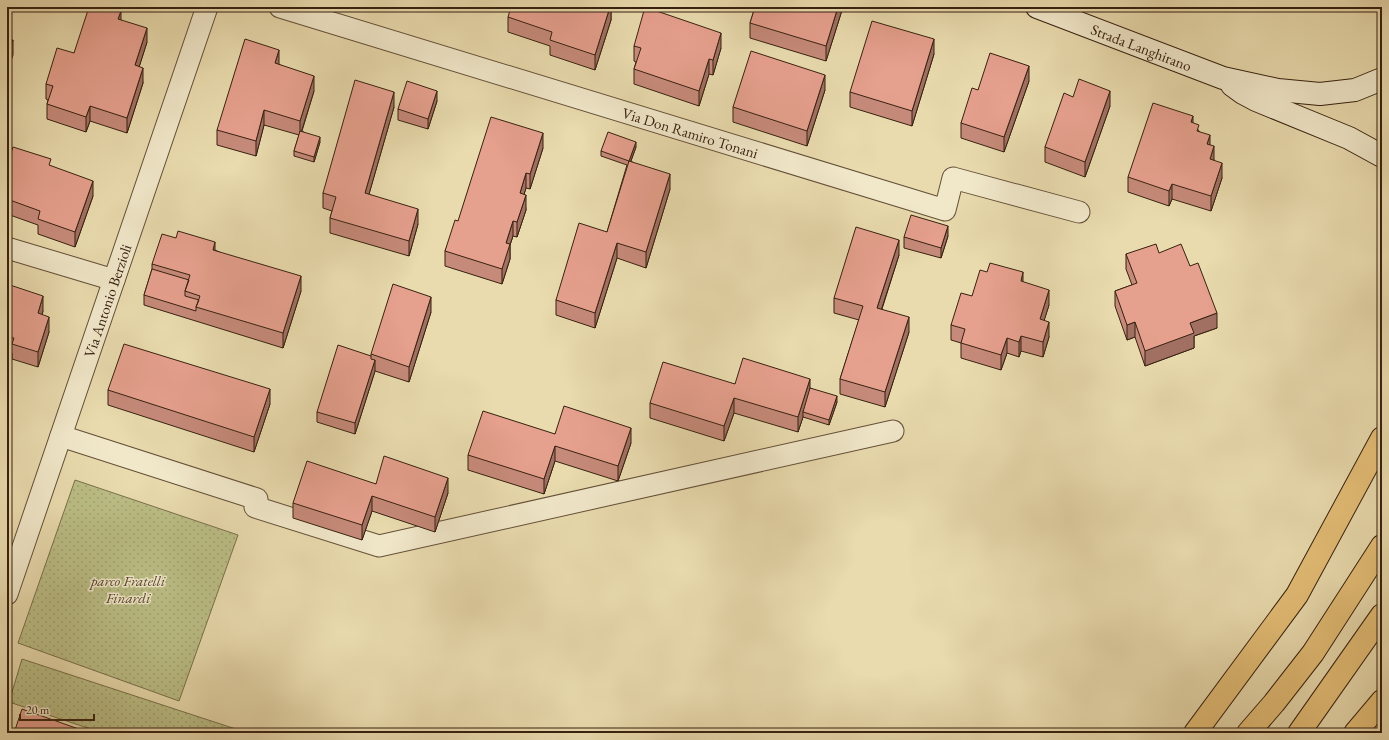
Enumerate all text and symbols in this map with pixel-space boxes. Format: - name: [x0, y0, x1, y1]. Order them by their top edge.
- street label: Strada Langhirano: [1089, 19, 1195, 75]
- street label: Via Don Ramiro Tonani: [620, 103, 761, 162]
- street label: Via Antonio Berzioli: [79, 241, 135, 360]
- park label: parco Fratelli Finardi: [89, 571, 166, 607]
- scale bar: [20, 696, 94, 722]
- text: 20 m: [26, 702, 50, 718]

